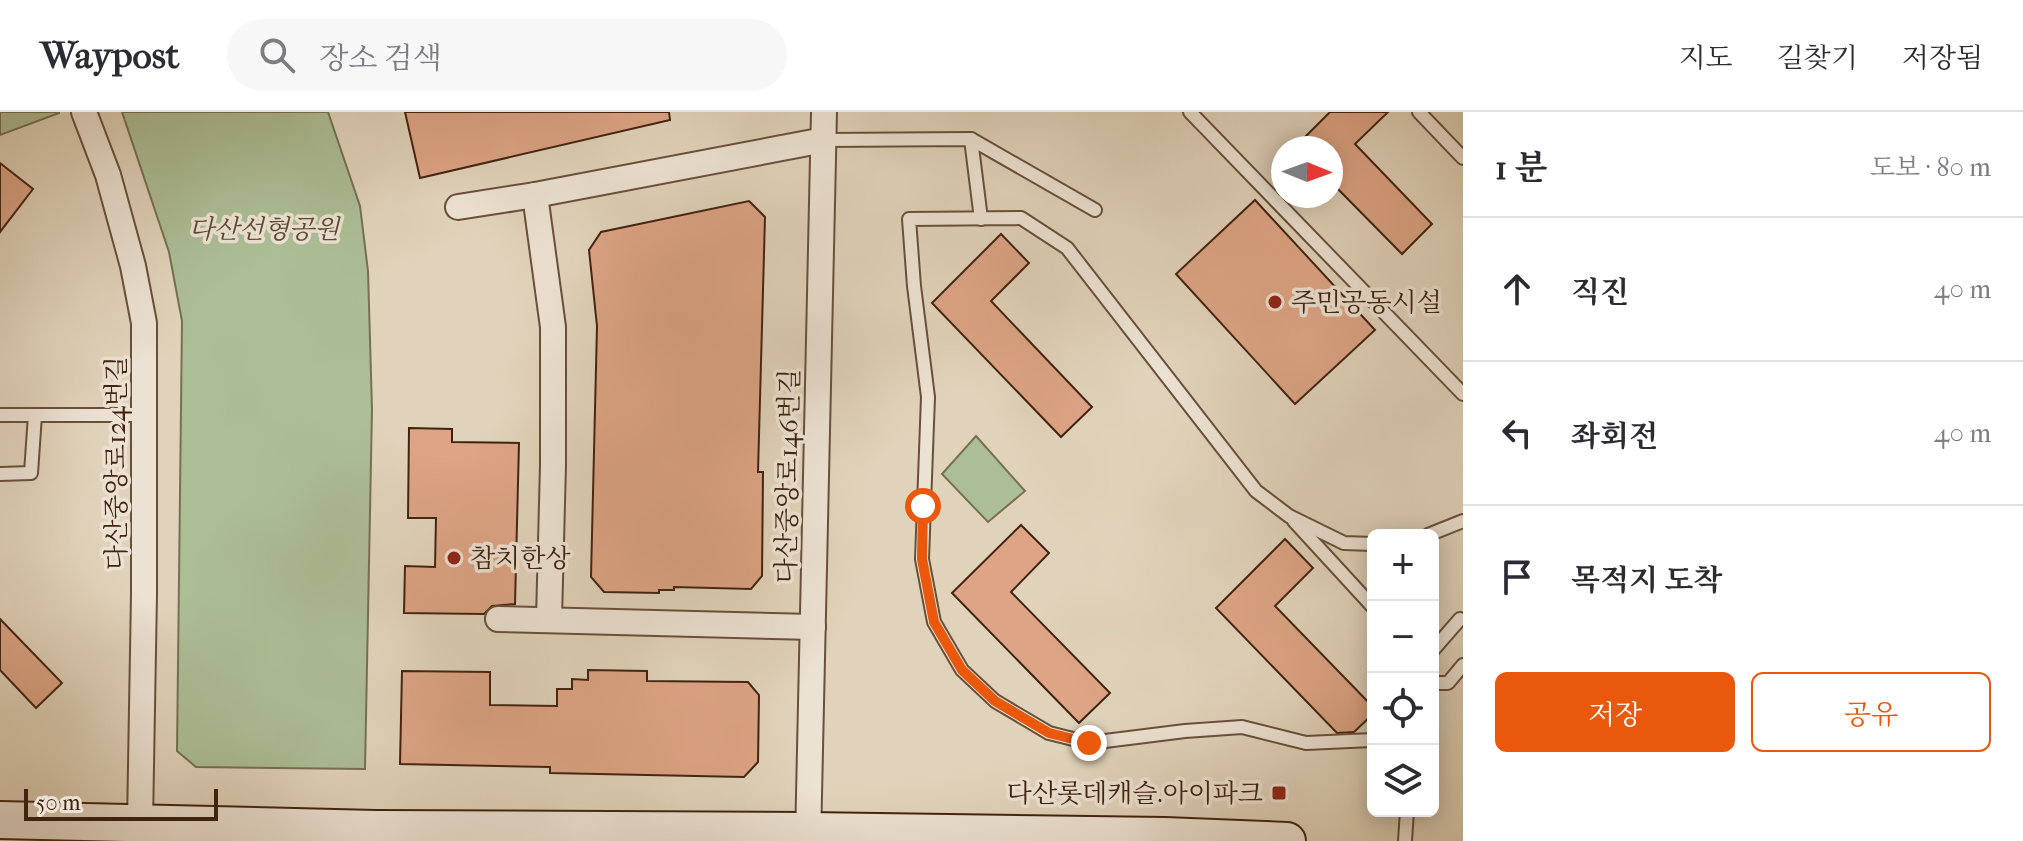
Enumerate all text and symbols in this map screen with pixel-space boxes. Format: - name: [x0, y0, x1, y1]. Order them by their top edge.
- search box: [227, 19, 787, 91]
- text: Waypost: [40, 33, 179, 78]
- icon: search: [255, 33, 299, 77]
- text: 장소 검색: [319, 41, 442, 76]
- text: 지도: [1679, 41, 1733, 74]
- text: 길찾기: [1777, 41, 1858, 74]
- text: 저장됨: [1902, 41, 1983, 74]
- north arrow: [1271, 136, 1343, 208]
- text: 1 분: [1495, 148, 1547, 188]
- text: 도보 · 80 m: [1870, 152, 1991, 183]
- park label: 다산선형공원: [189, 214, 341, 245]
- icon: ahead: [1495, 267, 1539, 311]
- text: 40 m: [1934, 274, 1991, 305]
- text: 직진: [1571, 275, 1629, 310]
- place label: 주민공동시설: [1291, 287, 1442, 318]
- marker: 주민공동시설: [1266, 293, 1284, 311]
- street label: 다산중앙로124번길: [101, 356, 132, 570]
- street label: 다산중앙로146번길: [771, 368, 805, 584]
- icon: left: [1495, 411, 1539, 455]
- text: 40 m: [1934, 418, 1991, 449]
- text: 좌회전: [1571, 419, 1658, 454]
- route start: [905, 488, 941, 524]
- map controls: [1367, 529, 1439, 817]
- button: +: [1367, 529, 1439, 601]
- place label: 참치한상: [470, 543, 571, 574]
- marker: 참치한상: [445, 549, 463, 567]
- icon: arrive: [1495, 555, 1539, 599]
- text: 목적지 도착: [1571, 563, 1722, 598]
- button: −: [1367, 601, 1439, 673]
- button: 저장: [1495, 672, 1735, 752]
- button: 공유: [1751, 672, 1991, 752]
- button: locate: [1367, 673, 1439, 745]
- route end: [1071, 725, 1107, 761]
- button: layers: [1367, 745, 1439, 817]
- place label: 다산롯데캐슬.아이파크: [1007, 778, 1263, 809]
- marker: 다산롯데캐슬.아이파크: [1270, 784, 1288, 802]
- scale bar: [24, 785, 218, 821]
- text: 50 m: [36, 790, 81, 816]

